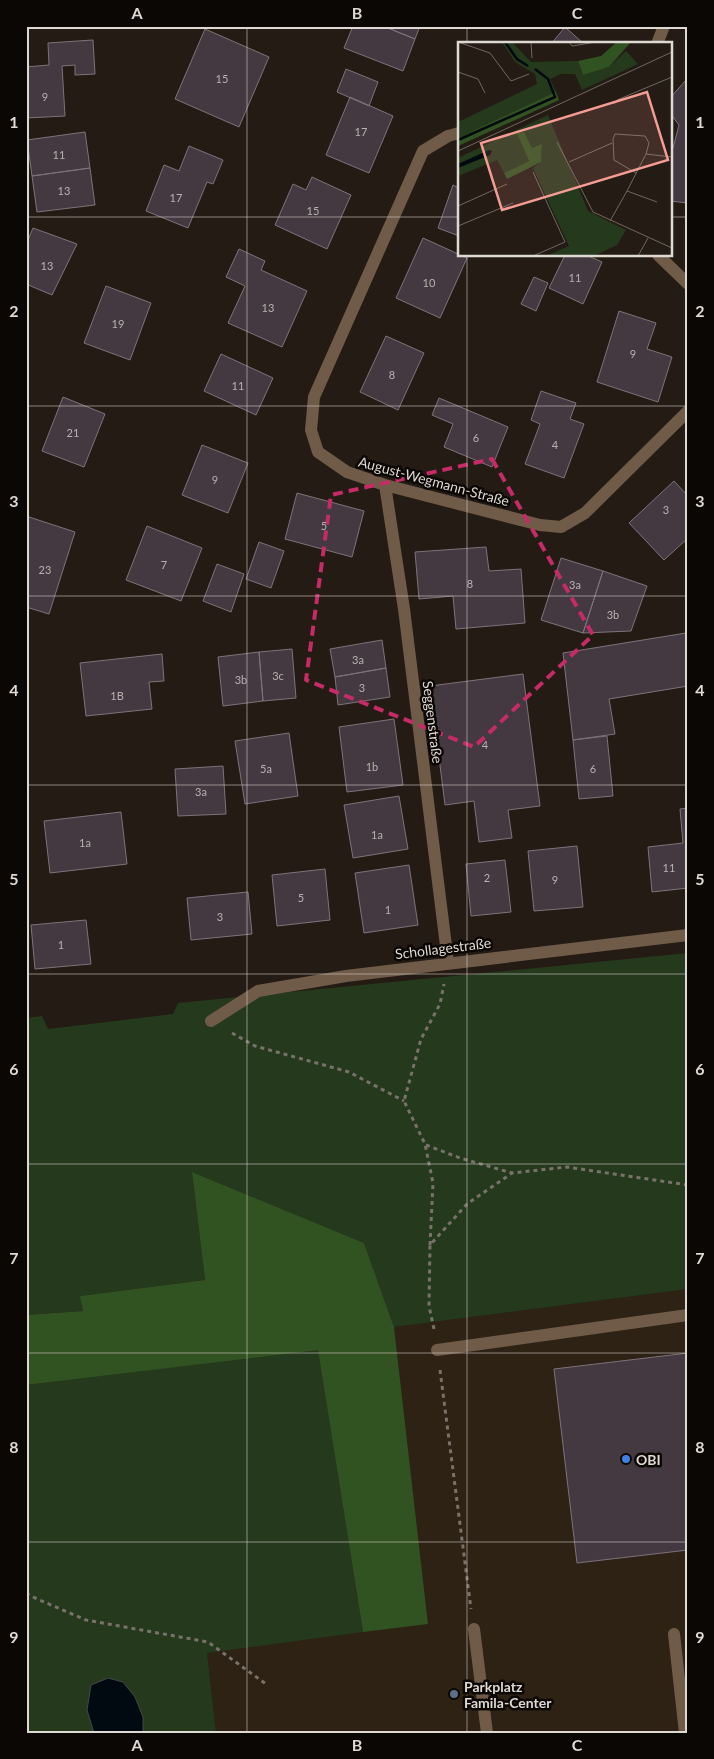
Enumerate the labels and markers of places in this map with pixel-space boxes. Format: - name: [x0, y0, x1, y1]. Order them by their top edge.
- place label: OBI: [636, 1451, 661, 1468]
- marker: OBI: [620, 1453, 632, 1465]
- place label: Parkplatz Famila-Center: [464, 1678, 552, 1711]
- marker: Parkplatz Famila-Center: [448, 1688, 460, 1700]

